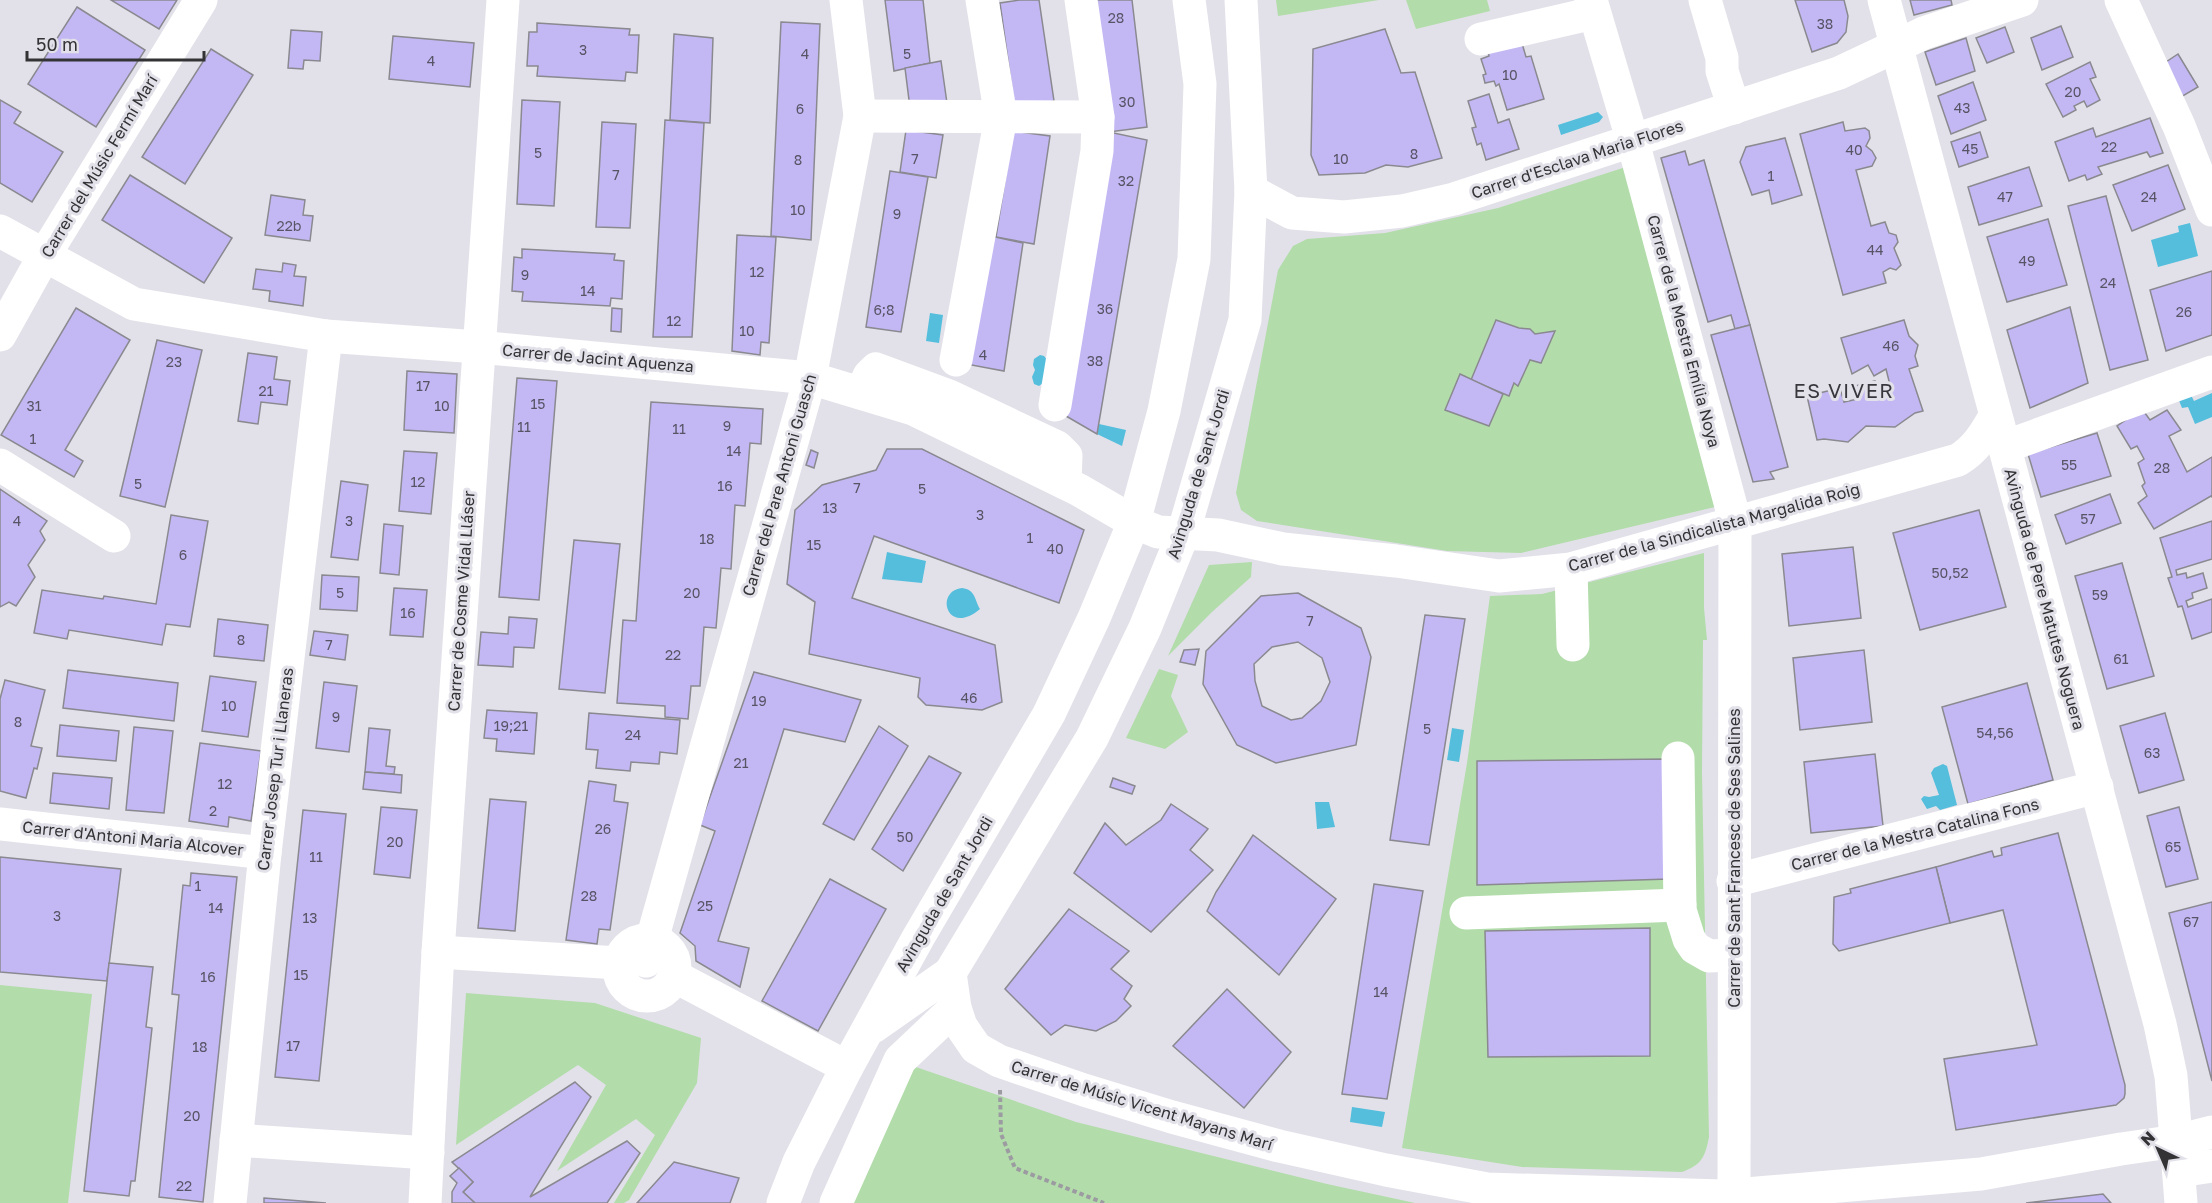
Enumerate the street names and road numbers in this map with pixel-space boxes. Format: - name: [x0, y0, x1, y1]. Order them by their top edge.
- street label: Carrer del Músic Fermí Marí: [36, 70, 162, 261]
- street label: Carrer d'Esclava Maria Flores: [1468, 115, 1686, 203]
- street label: Carrer de la Mestra Emília Noya: [1643, 212, 1725, 450]
- street label: Carrer de Jacint Aquenza: [501, 340, 695, 376]
- street label: Carrer del Pare Antoni Guasch: [738, 372, 820, 598]
- street label: Avinguda de Sant Jordi: [1163, 387, 1233, 561]
- street label: Avinguda de Pere Matutes Noguera: [2000, 466, 2090, 732]
- street label: Carrer de la Sindicalista Margalida Roig: [1566, 478, 1862, 576]
- street label: Carrer de Cosme Vidal Lláser: [443, 490, 479, 712]
- street label: Carrer Josep Tur i Llaneras: [253, 666, 297, 872]
- street label: Carrer de Sant Francesc de Ses Salines: [1724, 708, 1744, 1008]
- street label: Carrer de la Mestra Catalina Fons: [1789, 793, 2041, 875]
- street label: Avinguda de Sant Jordi: [891, 813, 997, 975]
- street label: Carrer d'Antoni Maria Alcover: [21, 816, 245, 860]
- street label: Carrer de Músic Vicent Mayans Marí: [1009, 1056, 1277, 1155]

